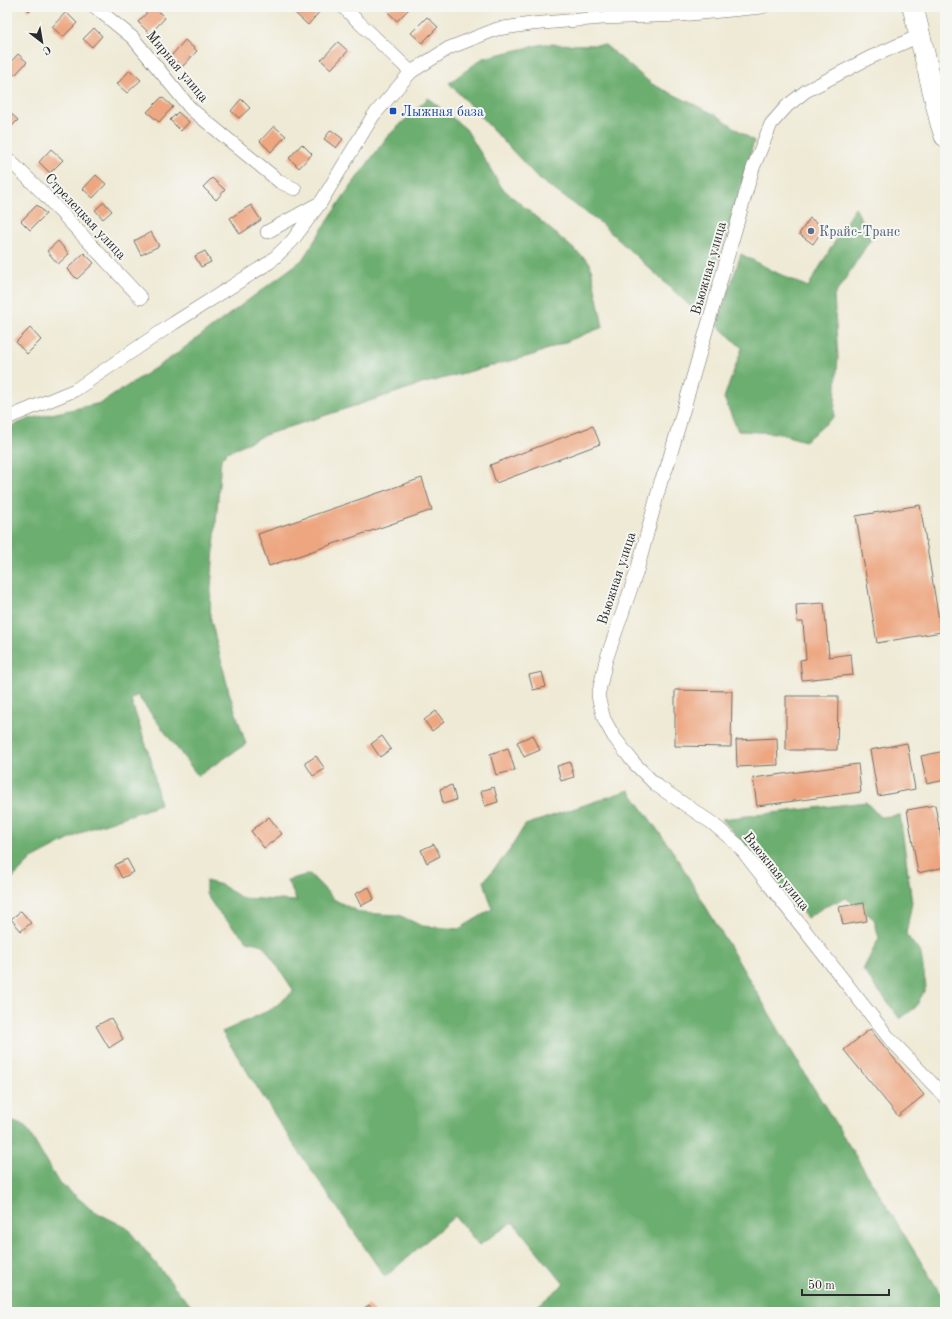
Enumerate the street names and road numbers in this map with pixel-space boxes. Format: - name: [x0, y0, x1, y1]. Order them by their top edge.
- street label: Мирная улица: [144, 28, 211, 105]
- street label: Стрелецкая улица: [42, 171, 129, 262]
- street label: Вьюжная улица: [689, 220, 729, 317]
- street label: Вьюжная улица: [595, 530, 639, 626]
- street label: Вьюжная улица: [740, 830, 812, 914]

